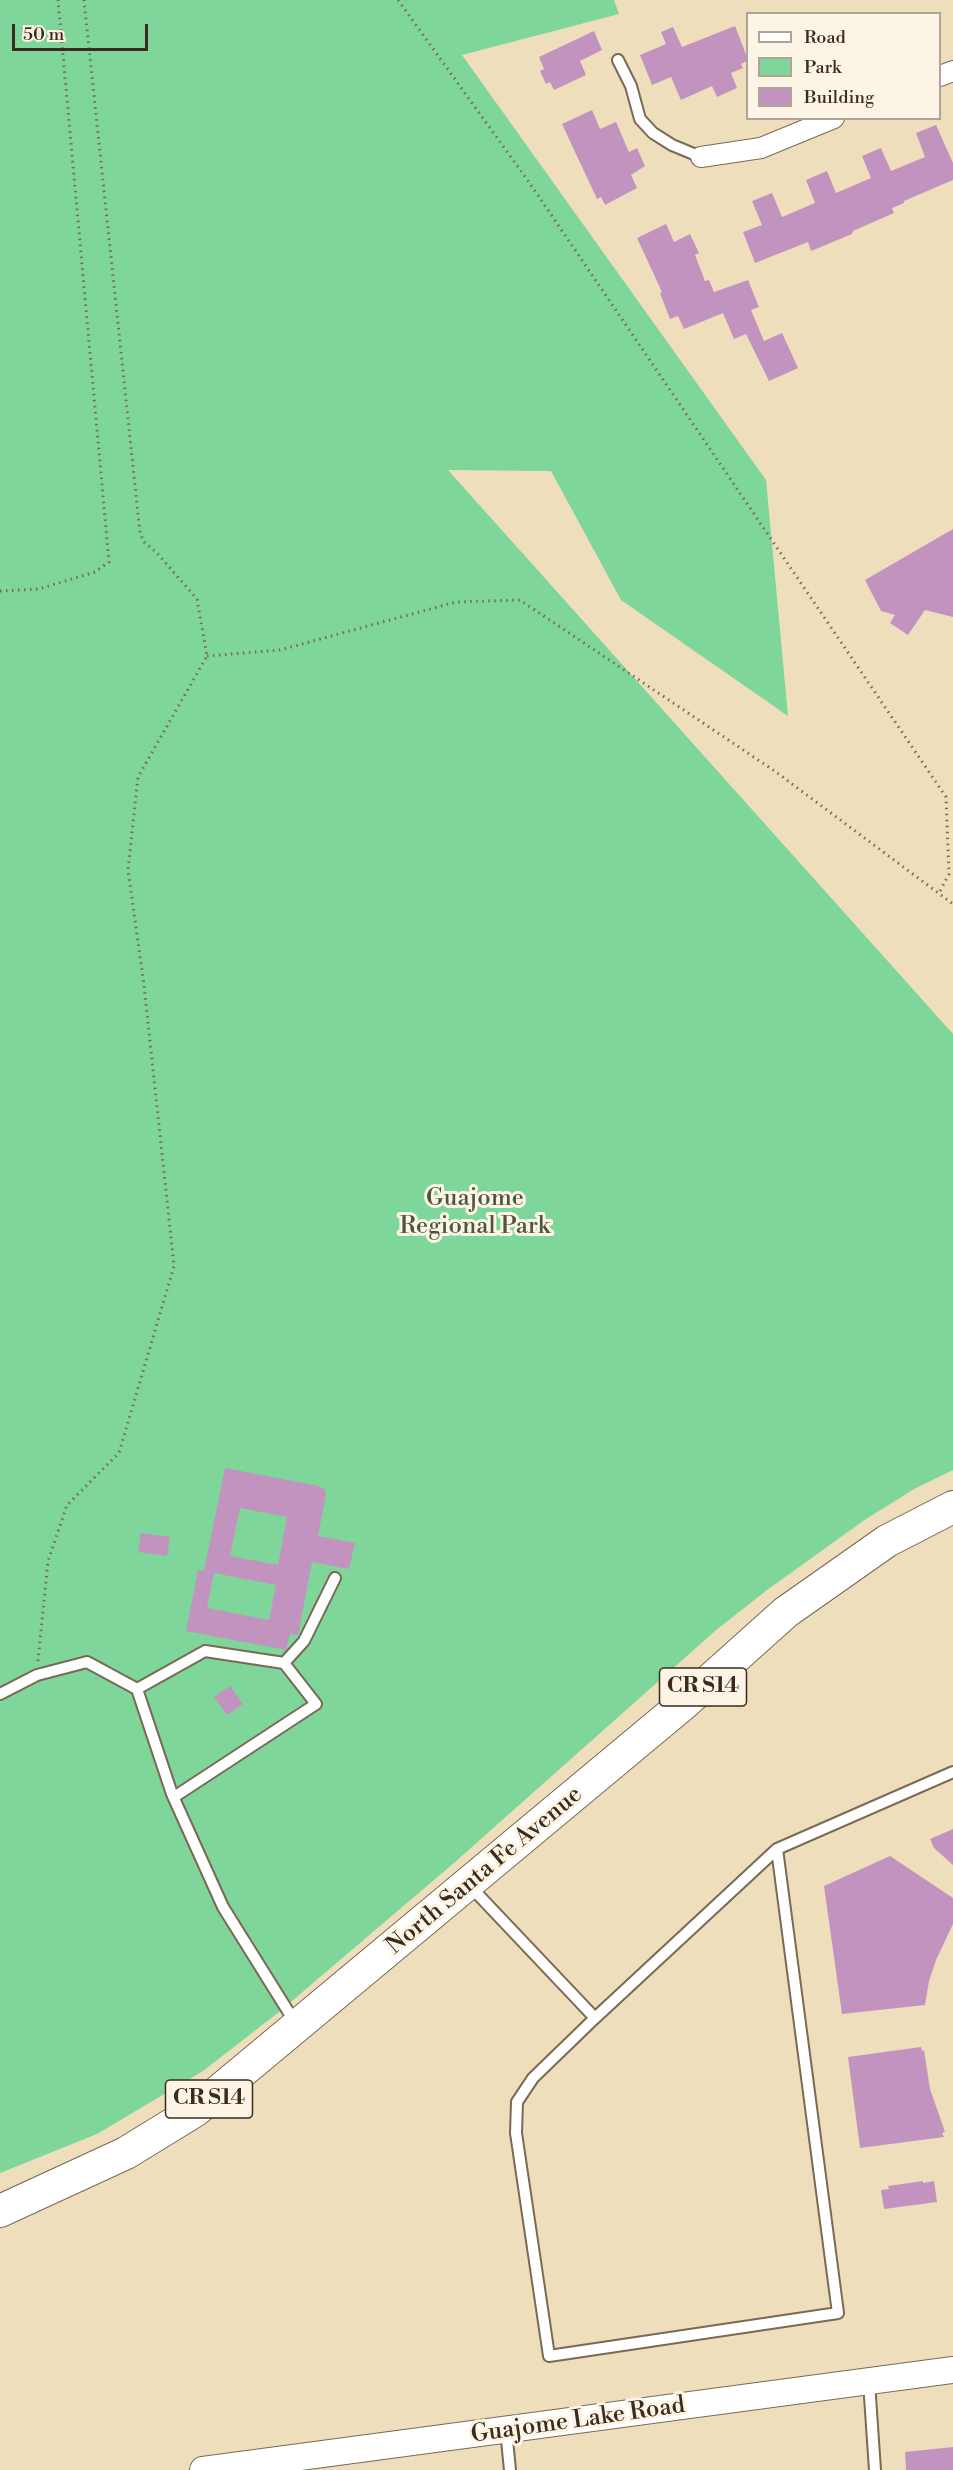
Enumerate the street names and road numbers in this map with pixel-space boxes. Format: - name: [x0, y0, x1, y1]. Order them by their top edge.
- road number: CR S14: [660, 1668, 746, 1706]
- street label: North Santa Fe Avenue: [381, 1781, 589, 1961]
- road number: CR S14: [166, 2080, 252, 2118]
- street label: Guajome Lake Road: [469, 2392, 687, 2450]

